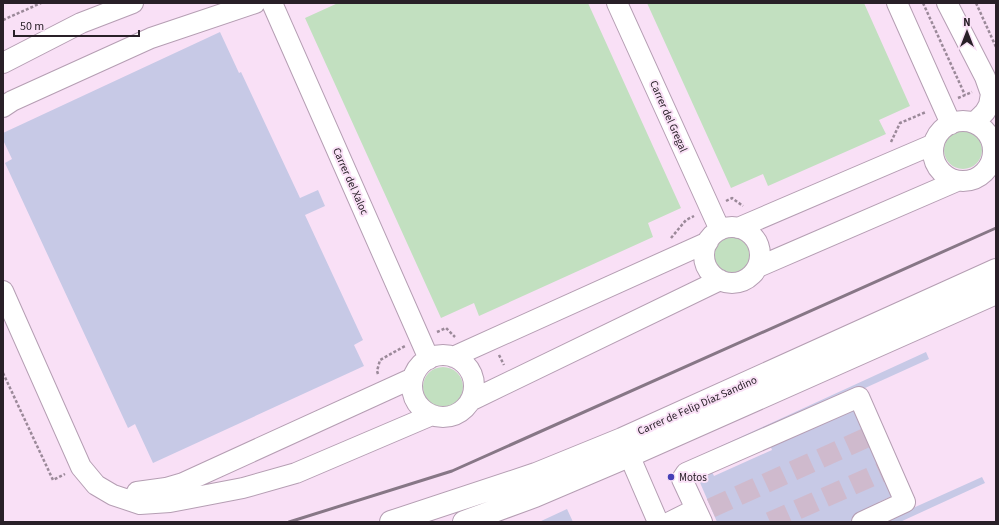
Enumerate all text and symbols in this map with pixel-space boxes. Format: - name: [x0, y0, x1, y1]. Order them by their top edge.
- scale bar: [14, 12, 139, 38]
- north arrow: [947, 12, 987, 52]
- text: N: [963, 15, 971, 30]
- text: 50 m: [20, 18, 44, 35]
- street label: Carrer del Gregal: [646, 78, 691, 155]
- street label: Carrer del Xaloc: [329, 145, 372, 217]
- street label: Carrer de Felip Díaz Sandino: [635, 372, 759, 439]
- place label: Motos: [679, 470, 707, 485]
- marker: Motos: [666, 472, 676, 482]

